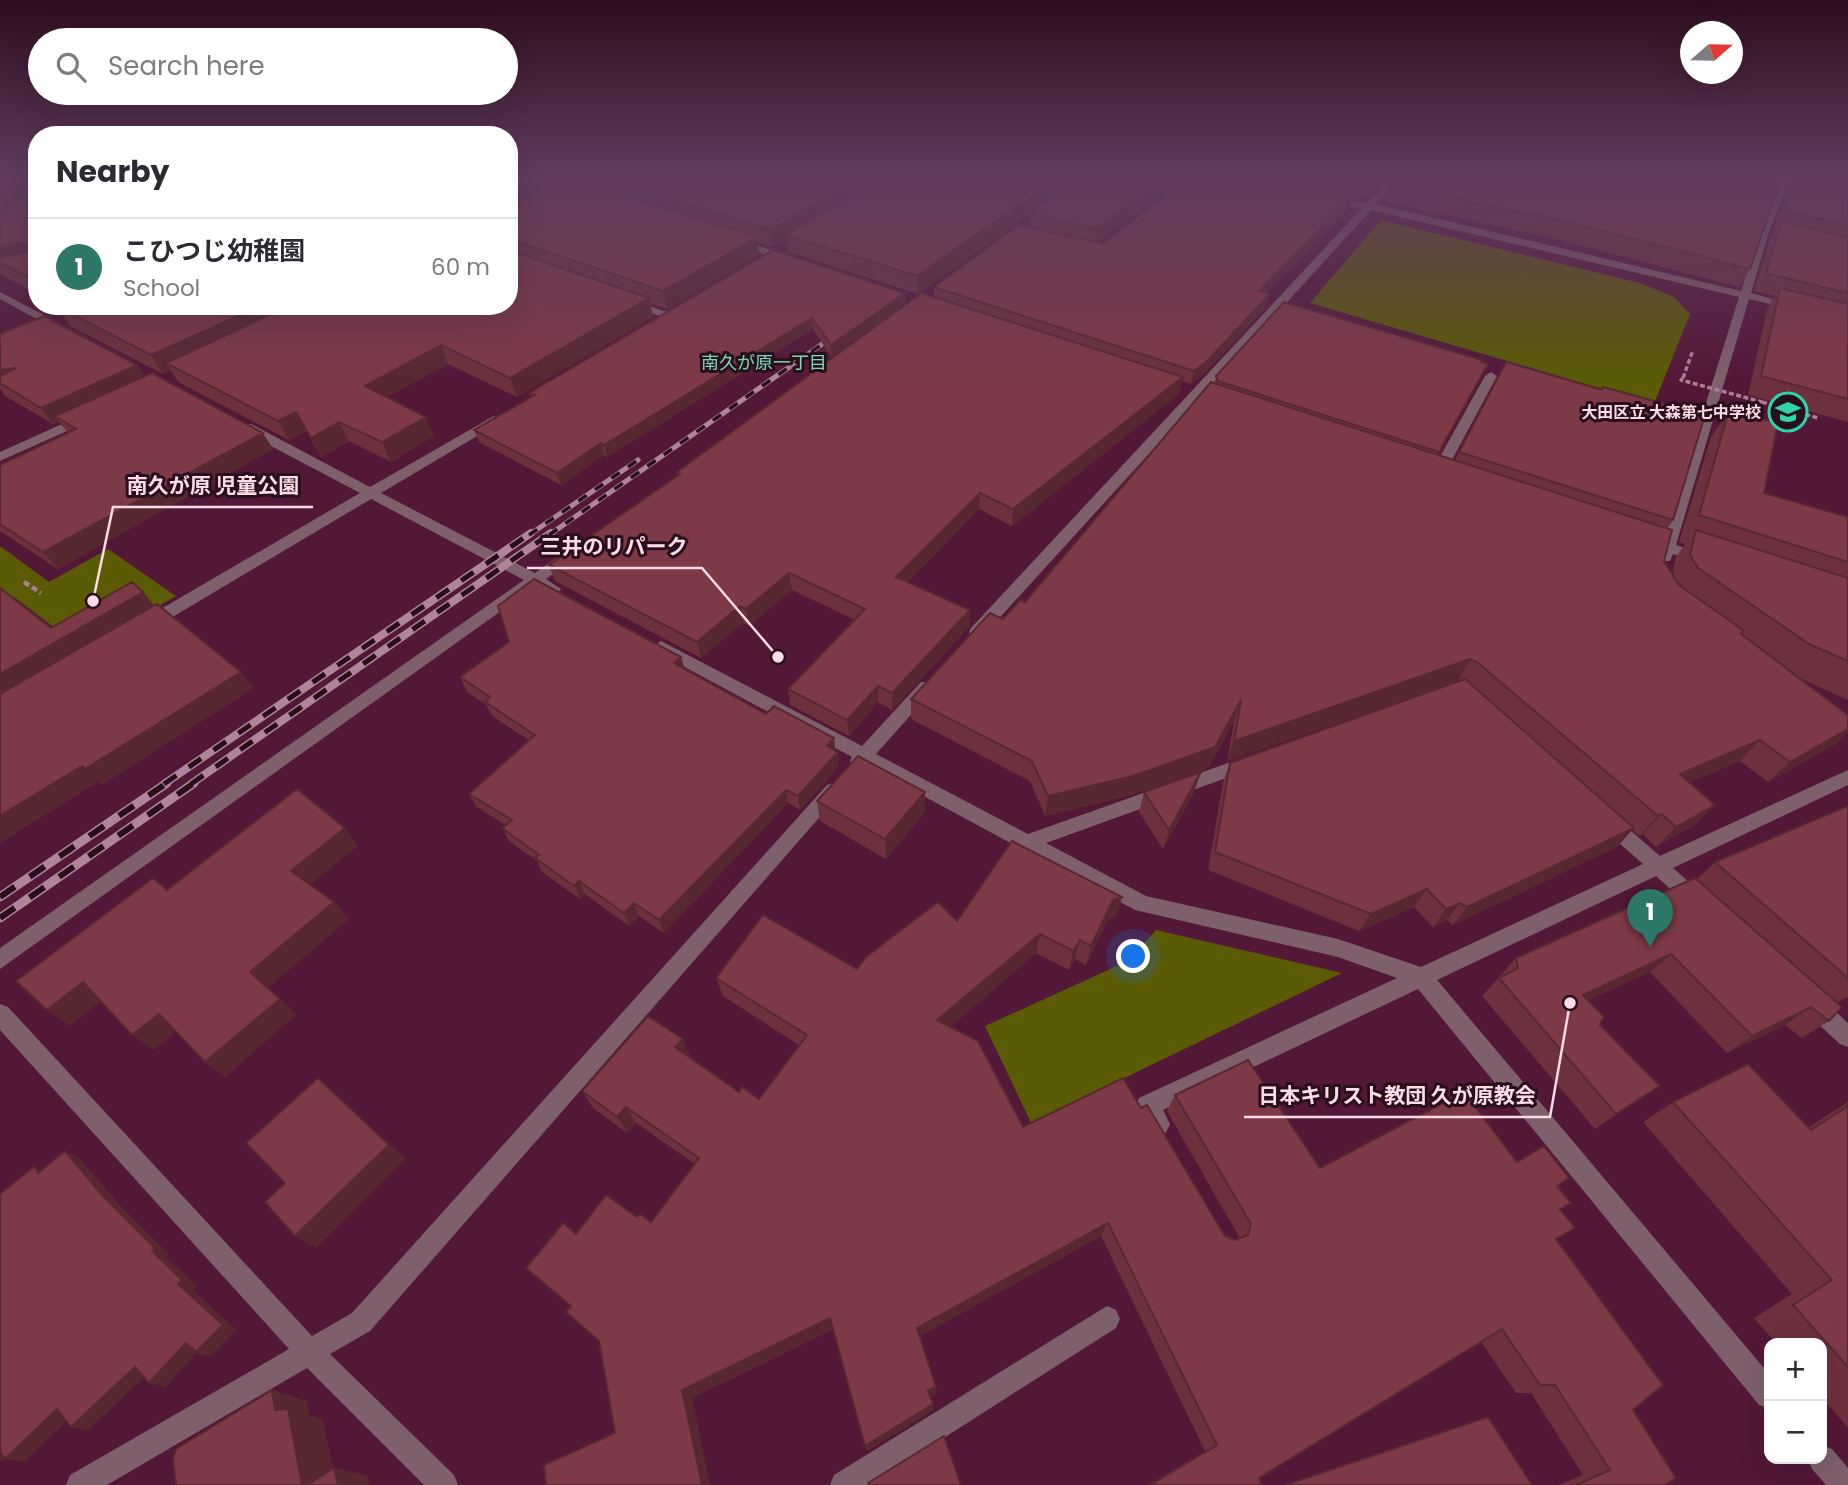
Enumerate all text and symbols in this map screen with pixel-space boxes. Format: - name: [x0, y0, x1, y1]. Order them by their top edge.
- north arrow: [1680, 21, 1743, 84]
- search box: [28, 28, 518, 105]
- icon: search: [52, 48, 90, 86]
- text: Search here: [108, 48, 265, 84]
- text: Nearby: [56, 150, 170, 193]
- text: こひつじ幼稚園: [123, 233, 305, 269]
- text: 1: [75, 251, 83, 283]
- text: 60 m: [431, 251, 490, 283]
- text: School: [123, 272, 200, 304]
- district label: 南久が原一丁目: [701, 350, 827, 375]
- school or university icon: 大田区立 大森第七中学校: [1767, 391, 1809, 433]
- place label: 大田区立 大森第七中学校: [1582, 401, 1761, 424]
- callout: 南久が原 児童公園: [113, 465, 313, 507]
- text: 南久が原 児童公園: [127, 471, 299, 500]
- callout: 三井のリパーク: [527, 526, 702, 568]
- text: 三井のリパーク: [541, 532, 688, 561]
- pin: 1: [1627, 889, 1673, 947]
- your location: [1116, 939, 1150, 973]
- callout: 日本キリスト教団 久が原教会: [1244, 1075, 1550, 1117]
- text: 日本キリスト教団 久が原教会: [1258, 1081, 1536, 1110]
- map controls: [1764, 1338, 1827, 1464]
- button: +: [1764, 1338, 1827, 1401]
- button: −: [1764, 1401, 1827, 1464]

